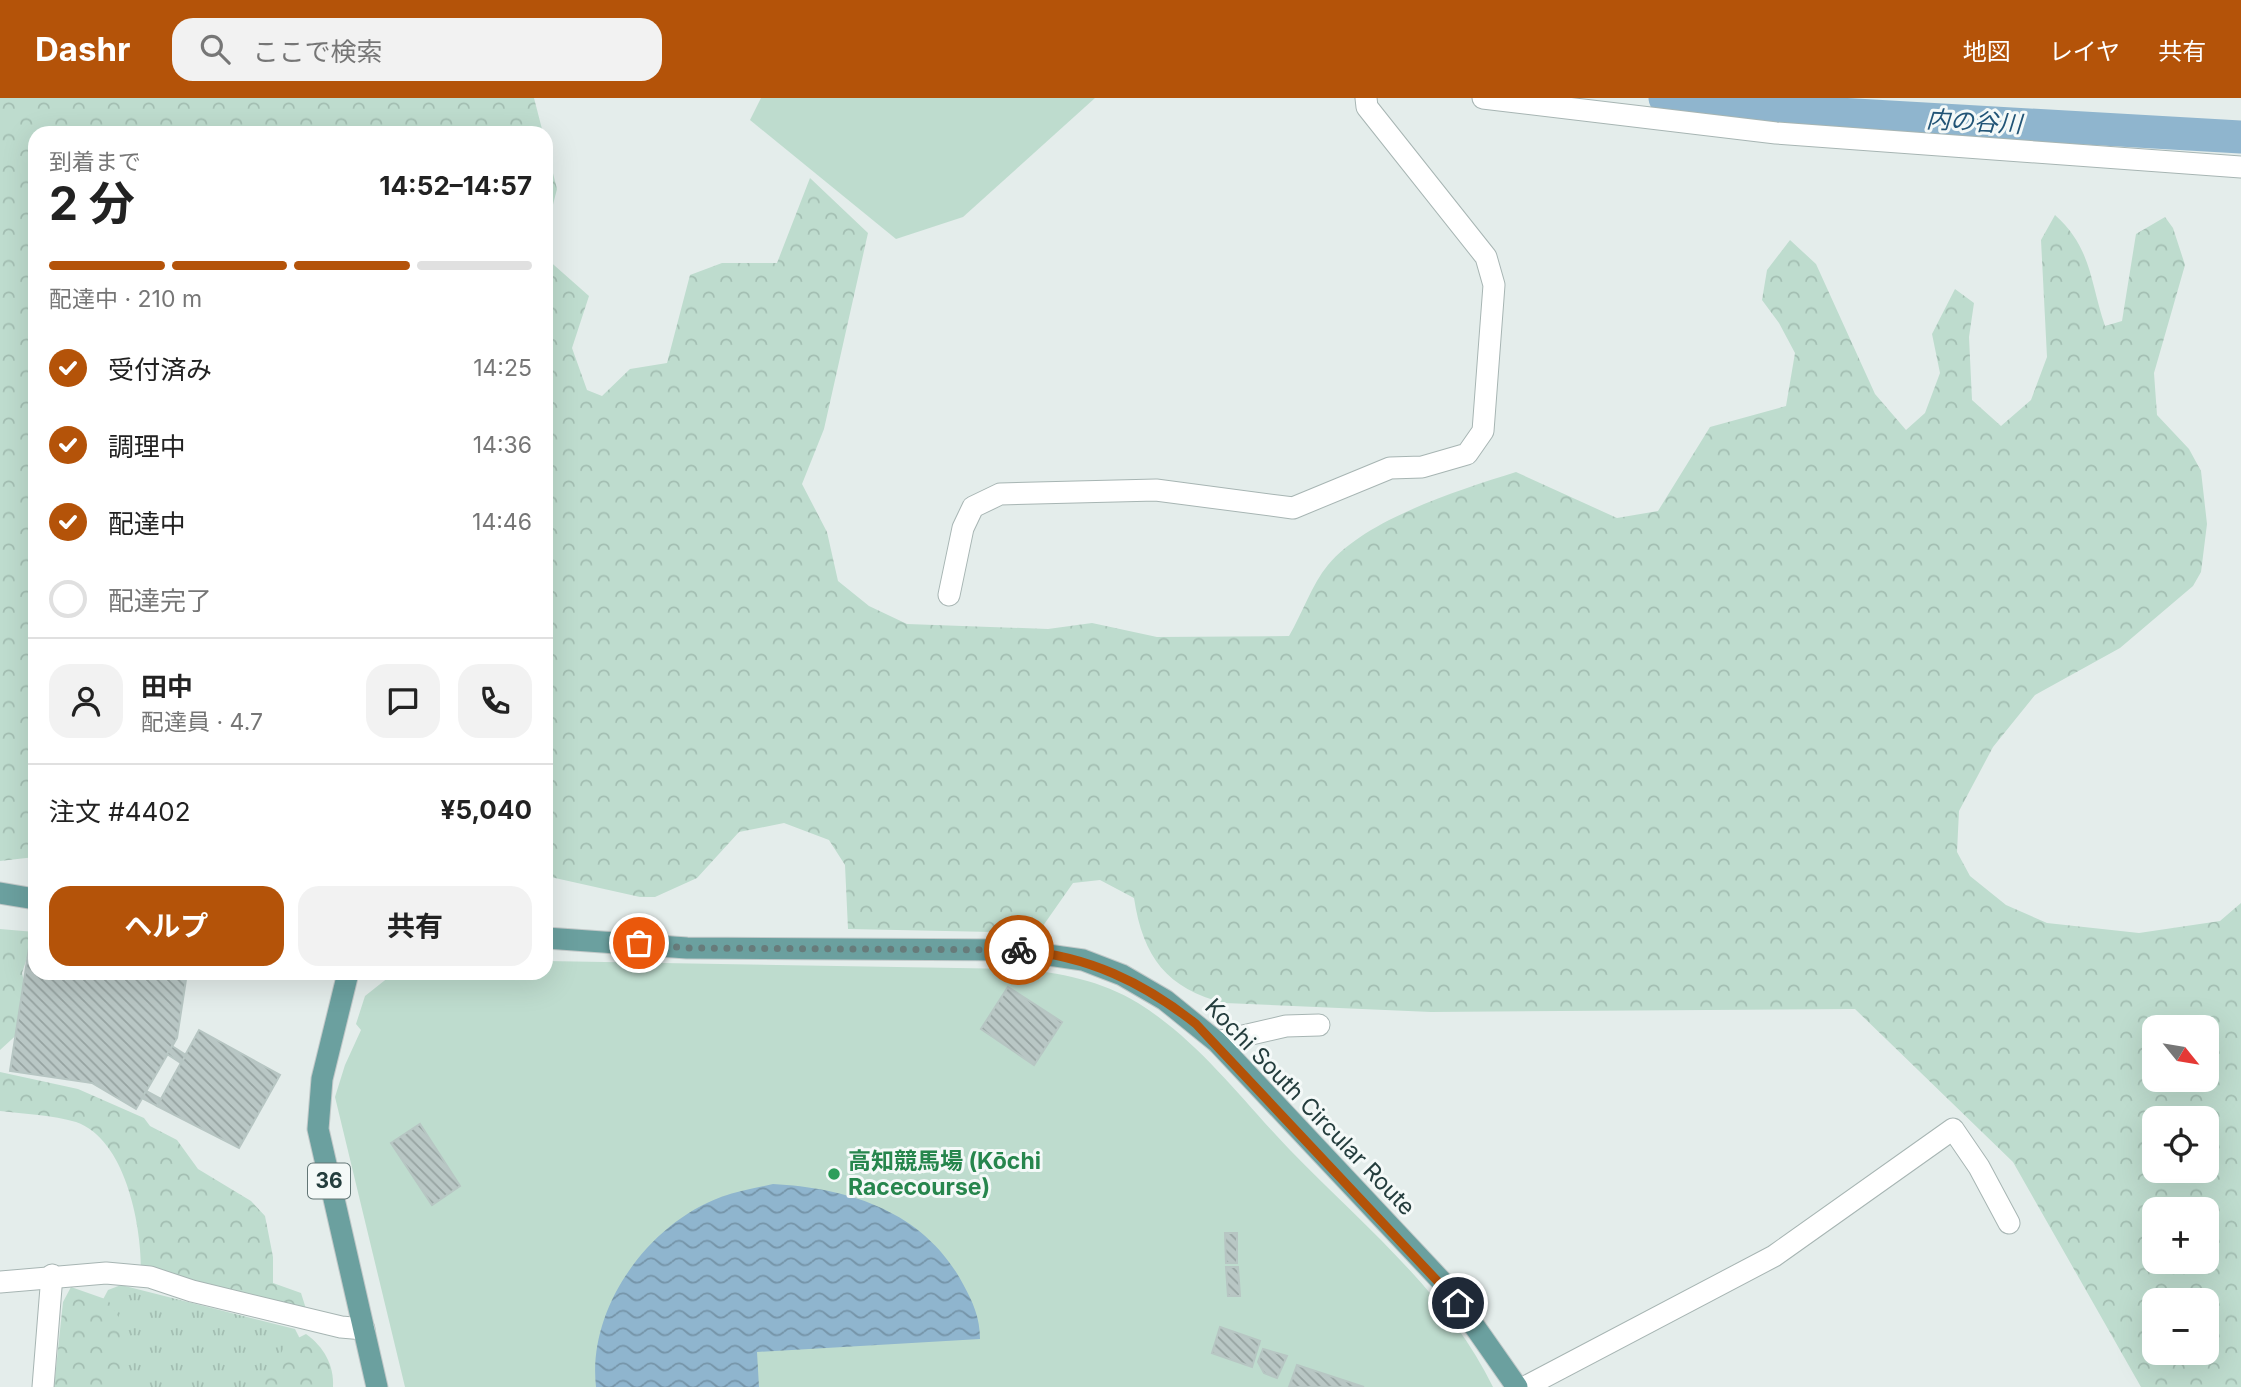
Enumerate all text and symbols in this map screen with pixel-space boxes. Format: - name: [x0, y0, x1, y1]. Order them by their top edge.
- search box: [172, 18, 662, 81]
- text: Dashr: [35, 29, 130, 69]
- icon: search: [196, 30, 234, 68]
- text: ここで検索: [252, 36, 382, 67]
- text: 地図: [1963, 37, 2011, 66]
- text: レイヤ: [2049, 37, 2120, 66]
- text: 共有: [2158, 37, 2206, 66]
- water label: 内の谷川: [1925, 105, 2026, 139]
- text: 到着まで: [49, 148, 141, 176]
- text: 14:52–14:57: [379, 170, 532, 201]
- text: 2 分: [49, 175, 135, 231]
- text: 配達中 · 210 m: [49, 285, 202, 313]
- icon: check: [49, 349, 87, 387]
- text: 受付済み: [108, 354, 212, 385]
- text: 14:25: [473, 354, 532, 382]
- icon: check: [49, 426, 87, 464]
- text: 調理中: [108, 431, 186, 462]
- text: 14:36: [473, 431, 532, 459]
- icon: check: [49, 503, 87, 541]
- text: 配達中: [108, 508, 186, 539]
- text: 14:46: [472, 508, 532, 536]
- text: 配達完了: [108, 585, 212, 616]
- button: person: [49, 664, 123, 738]
- button: chat: [366, 664, 440, 738]
- button: phone: [458, 664, 532, 738]
- text: 田中: [141, 671, 193, 702]
- text: 配達員 · 4.7: [141, 708, 263, 736]
- text: ¥5,040: [441, 794, 532, 825]
- text: 注文 #4402: [49, 796, 191, 827]
- button: ヘルプ: [49, 886, 284, 966]
- button: 共有: [298, 886, 532, 966]
- pin: [609, 913, 669, 973]
- courier: [984, 915, 1054, 985]
- icon: bag: [620, 924, 658, 962]
- icon: bike: [1000, 931, 1038, 969]
- street label: Kochi South Circular Route: [1199, 993, 1421, 1221]
- north arrow: [2142, 1015, 2219, 1092]
- map controls: [2142, 1015, 2219, 1365]
- button: locate: [2142, 1106, 2219, 1183]
- place label: 高知競馬場 (Kōchi Racecourse): [848, 1147, 1041, 1201]
- road number: 36: [308, 1164, 350, 1198]
- marker: 高知競馬場 (Kōchi Racecourse): [826, 1166, 842, 1182]
- button: +: [2142, 1197, 2219, 1274]
- pin: [1428, 1273, 1488, 1333]
- icon: home: [1439, 1284, 1477, 1322]
- button: −: [2142, 1288, 2219, 1365]

